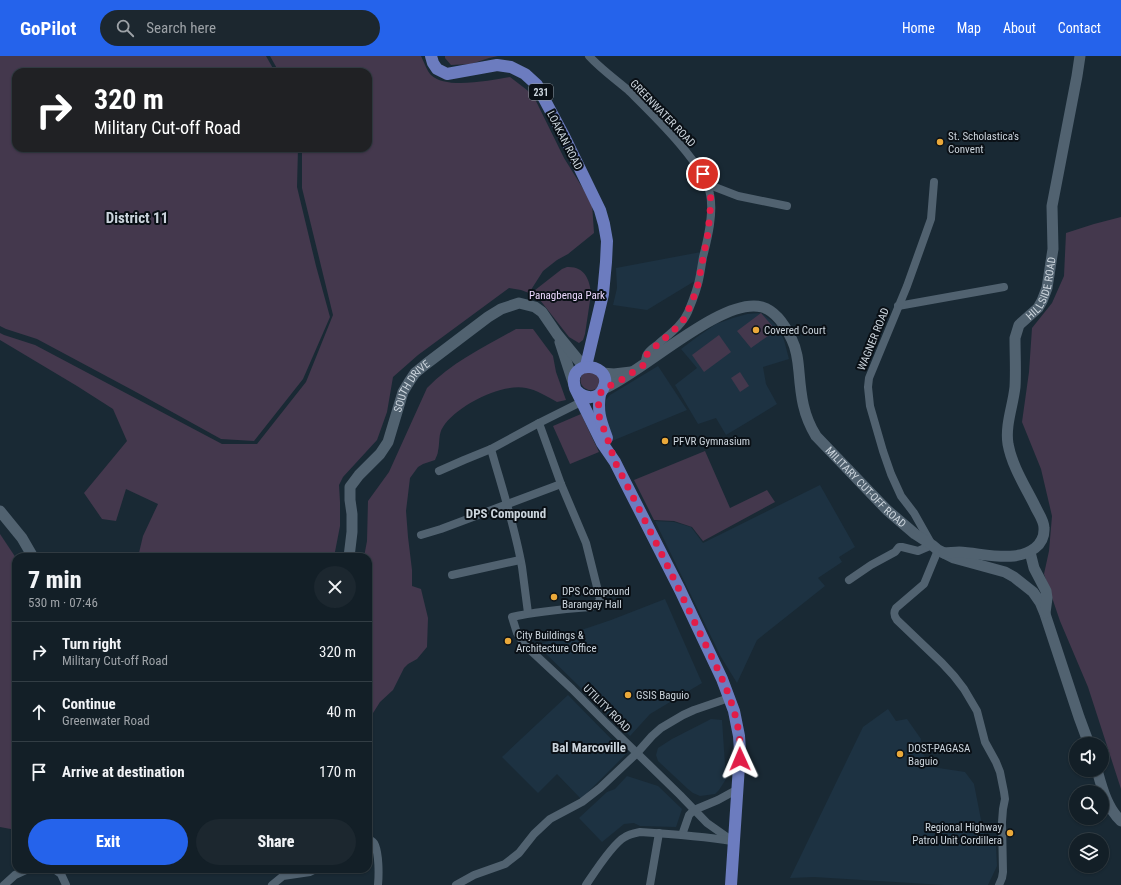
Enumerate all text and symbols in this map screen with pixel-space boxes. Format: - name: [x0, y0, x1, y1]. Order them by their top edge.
- search box: [100, 10, 380, 46]
- text: GoPilot: [20, 17, 76, 40]
- icon: search: [114, 17, 136, 39]
- text: Search here: [146, 19, 216, 37]
- text: Home: [902, 20, 935, 36]
- text: Map: [957, 20, 981, 36]
- text: About: [1003, 20, 1036, 36]
- text: Contact: [1058, 20, 1101, 36]
- street label: GREENWATER ROAD: [627, 77, 698, 150]
- text: 320 m: [94, 83, 164, 116]
- icon: right: [28, 84, 80, 136]
- road number: 231: [529, 84, 553, 100]
- street label: LOAKAN ROAD: [544, 109, 585, 172]
- text: Military Cut-off Road: [94, 117, 241, 138]
- place label: St. Scholastica's Convent: [948, 130, 1019, 156]
- marker: St. Scholastica's Convent: [935, 137, 945, 147]
- pin: [686, 157, 720, 191]
- icon: arrive: [692, 163, 714, 185]
- district label: District 11: [106, 209, 168, 227]
- street label: HILLSIDE ROAD: [1023, 256, 1059, 323]
- park label: Panagbenga Park: [529, 289, 605, 302]
- street label: WAGNER ROAD: [855, 306, 892, 372]
- place label: Covered Court: [764, 324, 826, 337]
- marker: Covered Court: [751, 325, 761, 335]
- street label: SOUTH DRIVE: [391, 357, 433, 414]
- place label: PFVR Gymnasium: [673, 435, 750, 448]
- marker: PFVR Gymnasium: [660, 436, 670, 446]
- street label: MILITARY CUT-OFF ROAD: [823, 444, 908, 530]
- district label: DPS Compound: [466, 506, 546, 521]
- text: 7 min: [28, 566, 82, 594]
- button: close: [314, 566, 356, 608]
- place label: DPS Compound Barangay Hall: [562, 585, 630, 611]
- marker: DPS Compound Barangay Hall: [549, 592, 559, 602]
- text: 530 m · 07:46: [28, 595, 98, 610]
- place label: City Buildings & Architecture Office: [516, 629, 597, 655]
- text: Turn right: [62, 635, 121, 653]
- marker: City Buildings & Architecture Office: [503, 636, 513, 646]
- icon: right: [28, 641, 50, 663]
- text: 320 m: [319, 643, 356, 661]
- text: Military Cut-off Road: [62, 653, 168, 668]
- street label: UTILITY ROAD: [580, 682, 633, 735]
- place label: GSIS Baguio: [636, 689, 690, 702]
- marker: GSIS Baguio: [623, 690, 633, 700]
- text: Continue: [62, 695, 116, 713]
- icon: ahead: [28, 701, 50, 723]
- text: 40 m: [326, 703, 356, 721]
- text: Greenwater Road: [62, 713, 150, 728]
- map controls: [1069, 737, 1109, 873]
- button: sound: [1069, 737, 1109, 777]
- position arrow: [719, 738, 761, 780]
- district label: Bal Marcoville: [552, 740, 626, 755]
- place label: DOST-PAGASA Baguio: [908, 742, 971, 768]
- marker: DOST-PAGASA Baguio: [895, 749, 905, 759]
- icon: arrive: [28, 761, 50, 783]
- text: Arrive at destination: [62, 763, 185, 781]
- text: 170 m: [319, 763, 356, 781]
- button: search: [1069, 785, 1109, 825]
- button: Exit: [28, 819, 188, 865]
- button: Share: [196, 819, 356, 865]
- place label: Regional Highway Patrol Unit Cordillera: [912, 821, 1002, 847]
- marker: Regional Highway Patrol Unit Cordillera: [1005, 828, 1015, 838]
- button: layers: [1069, 833, 1109, 873]

